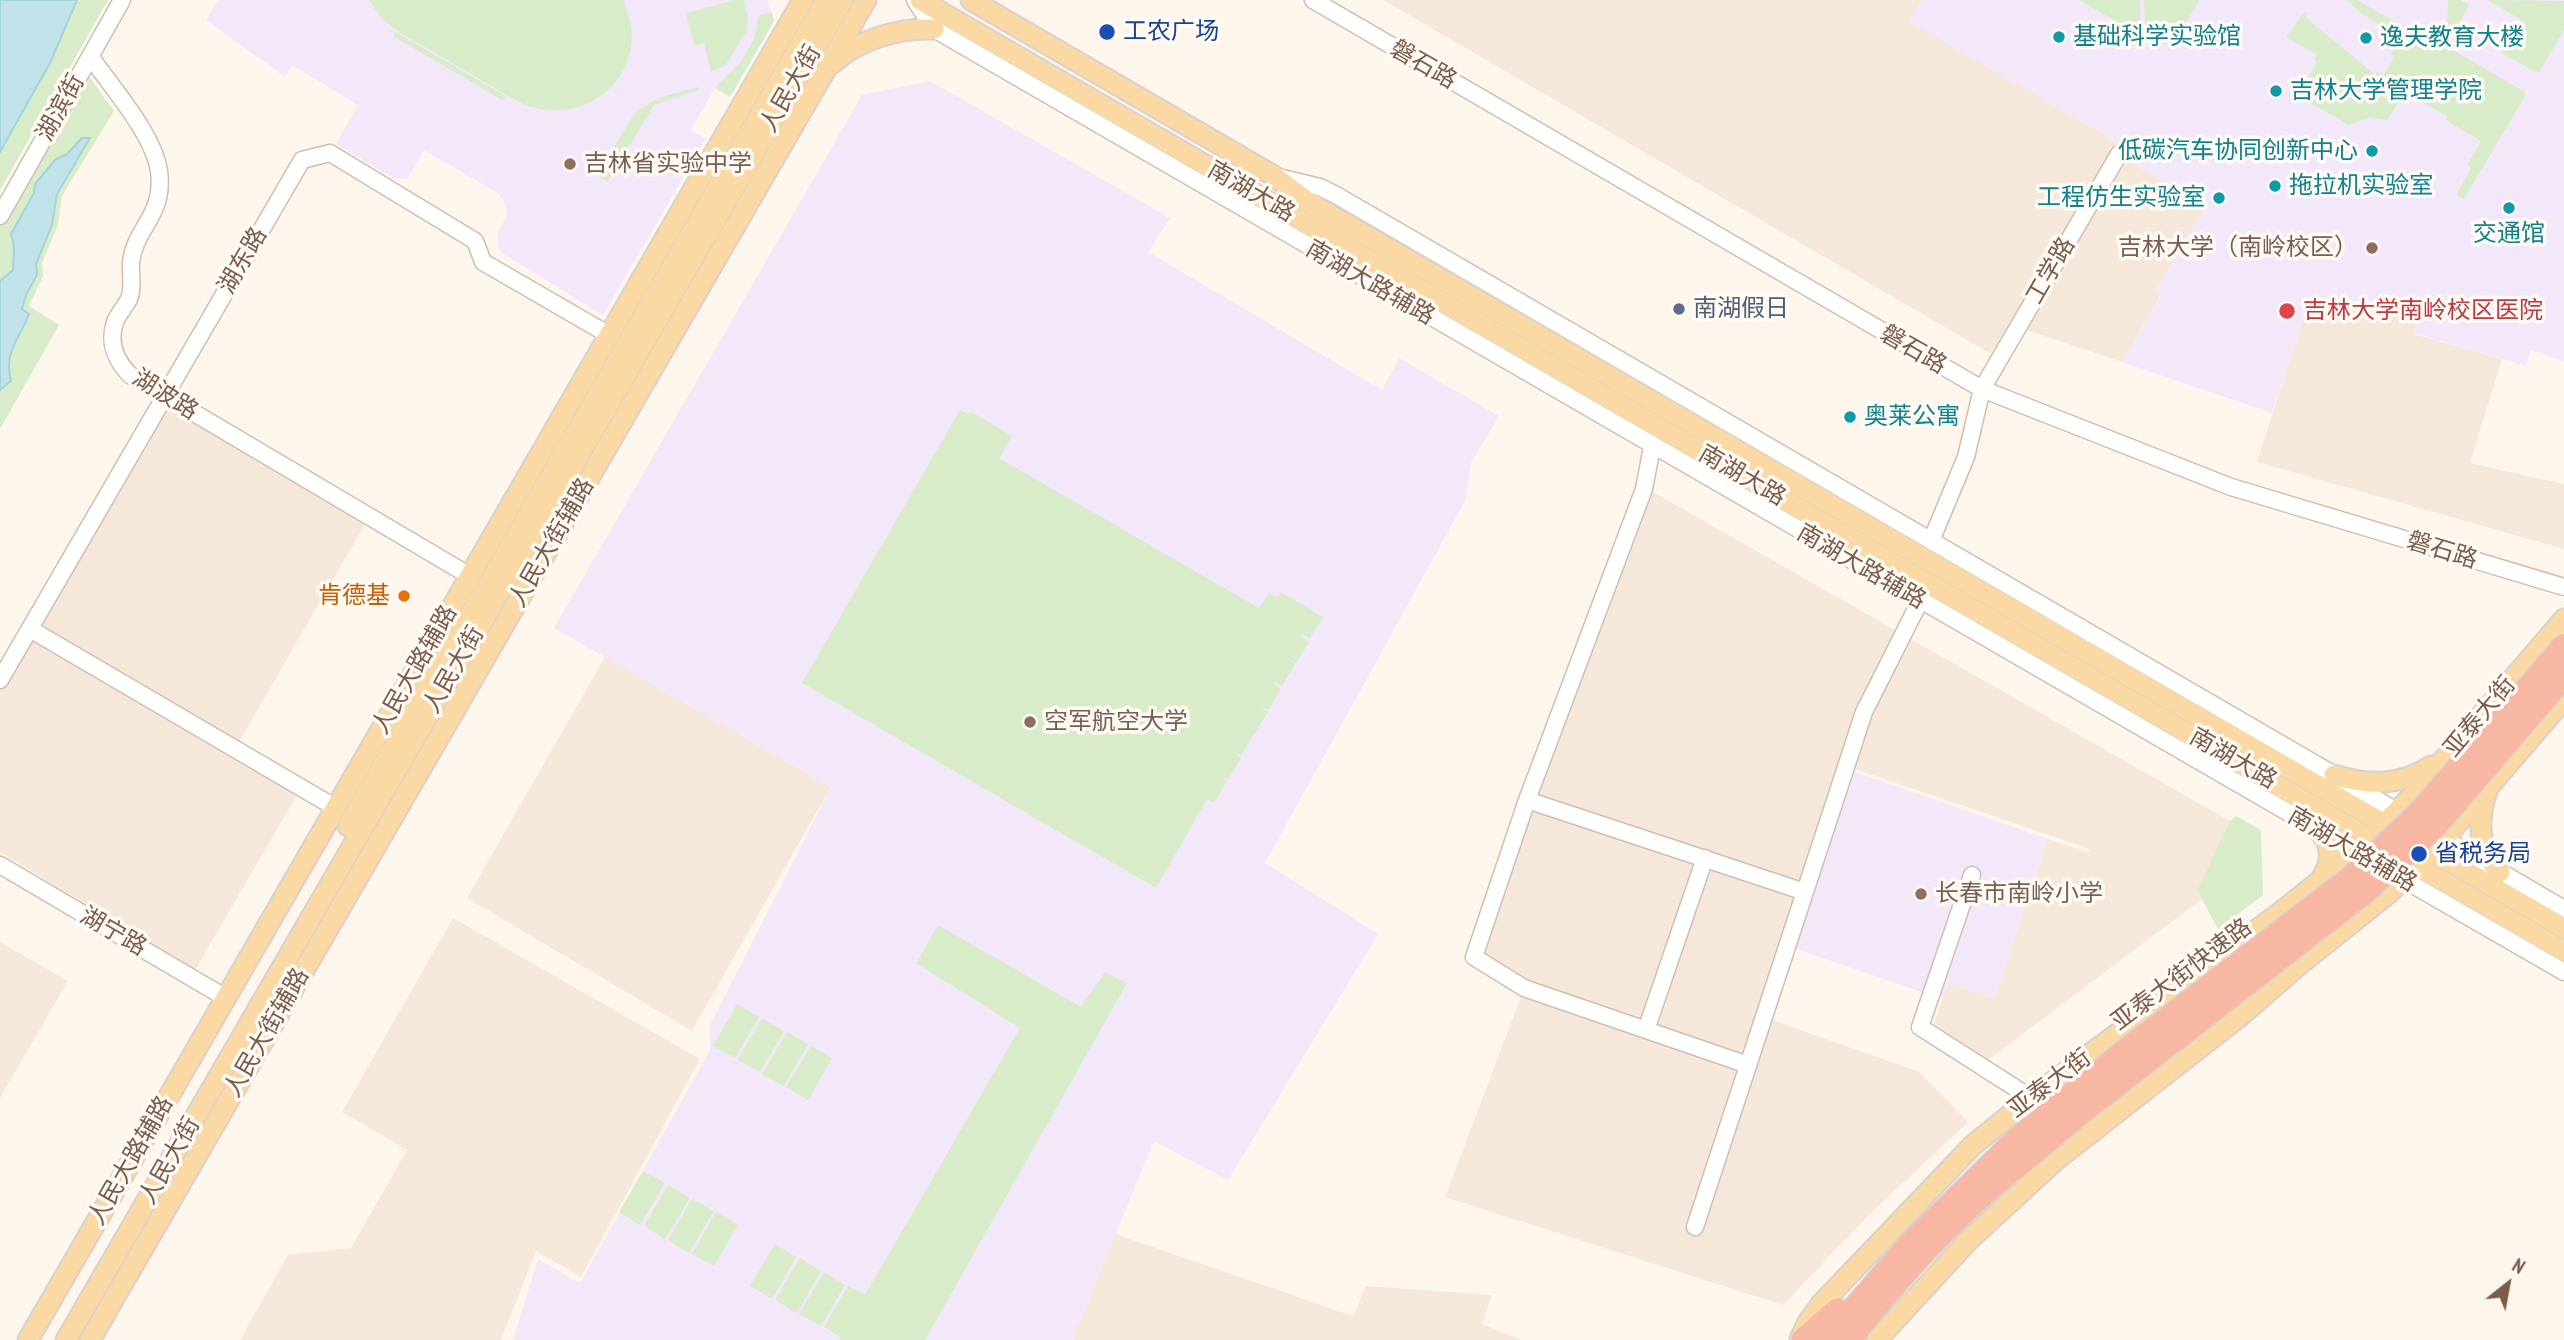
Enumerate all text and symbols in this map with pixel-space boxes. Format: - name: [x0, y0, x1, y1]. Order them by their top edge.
- place label: 工农广场: [1123, 18, 1219, 46]
- marker: 工农广场: [1097, 22, 1117, 42]
- place label: 基础科学实验馆: [2073, 23, 2241, 51]
- place label: 逸夫教育大楼: [2380, 24, 2524, 52]
- marker: 基础科学实验馆: [2051, 29, 2067, 45]
- marker: 逸夫教育大楼: [2358, 30, 2374, 46]
- street label: 磐石路: [1385, 35, 1461, 95]
- street label: 人民大街: [755, 40, 827, 138]
- street label: 湖滨街: [31, 70, 91, 146]
- place label: 吉林大学管理学院: [2290, 77, 2482, 105]
- marker: 吉林大学管理学院: [2268, 83, 2284, 99]
- place label: 低碳汽车协同创新中心: [2118, 137, 2358, 165]
- marker: 低碳汽车协同创新中心: [2364, 143, 2380, 159]
- place label: 吉林省实验中学: [584, 150, 752, 178]
- marker: 吉林省实验中学: [562, 156, 578, 172]
- street label: 南湖大路: [1202, 156, 1300, 228]
- place label: 拖拉机实验室: [2289, 172, 2433, 200]
- marker: 拖拉机实验室: [2267, 178, 2283, 194]
- place label: 工程仿生实验室: [2037, 184, 2205, 212]
- marker: 工程仿生实验室: [2211, 190, 2227, 206]
- marker: 交通馆: [2501, 200, 2517, 216]
- place label: 交通馆: [2473, 220, 2545, 248]
- street label: 湖东路: [213, 223, 273, 299]
- street label: 工学路: [2021, 233, 2081, 309]
- place label: 吉林大学（南岭校区）: [2118, 234, 2358, 262]
- street label: 南湖大路辅路: [1300, 235, 1440, 331]
- marker: 吉林大学（南岭校区）: [2364, 240, 2380, 256]
- place label: 南湖假日: [1693, 295, 1789, 323]
- place label: 吉林大学南岭校区医院: [2303, 297, 2543, 325]
- marker: 南湖假日: [1671, 301, 1687, 317]
- marker: 吉林大学南岭校区医院: [2277, 301, 2297, 321]
- street label: 磐石路: [1875, 320, 1951, 380]
- street label: 湖波路: [127, 364, 203, 426]
- place label: 奥莱公寓: [1864, 403, 1960, 431]
- marker: 奥莱公寓: [1842, 409, 1858, 425]
- street label: 南湖大路: [1693, 440, 1791, 512]
- street label: 人民大街辅路: [504, 473, 600, 613]
- street label: 南湖大路辅路: [1791, 519, 1931, 615]
- street label: 磐石路: [2403, 527, 2481, 575]
- place label: 肯德基: [318, 582, 390, 610]
- marker: 肯德基: [396, 588, 412, 604]
- street label: 人民大路辅路: [367, 600, 463, 740]
- street label: 人民大街: [418, 621, 490, 719]
- street label: 亚泰大街: [2438, 671, 2522, 763]
- place label: 空军航空大学: [1044, 708, 1188, 736]
- marker: 空军航空大学: [1022, 714, 1038, 730]
- street label: 南湖大路: [2184, 723, 2282, 795]
- street label: 南湖大路辅路: [2282, 802, 2422, 898]
- place label: 省税务局: [2435, 840, 2531, 868]
- marker: 省税务局: [2409, 844, 2429, 864]
- place label: 长春市南岭小学: [1935, 880, 2103, 908]
- marker: 长春市南岭小学: [1913, 886, 1929, 902]
- street label: 湖宁路: [75, 902, 151, 962]
- street label: 亚泰大街快速路: [2106, 913, 2258, 1037]
- street label: 人民大街辅路: [219, 963, 315, 1103]
- street label: 亚泰大街: [2003, 1044, 2097, 1124]
- street label: 人民大路辅路: [83, 1091, 179, 1231]
- street label: 人民大街: [134, 1112, 206, 1210]
- north arrow: [2473, 1249, 2543, 1319]
- text: N: [2508, 1253, 2529, 1279]

